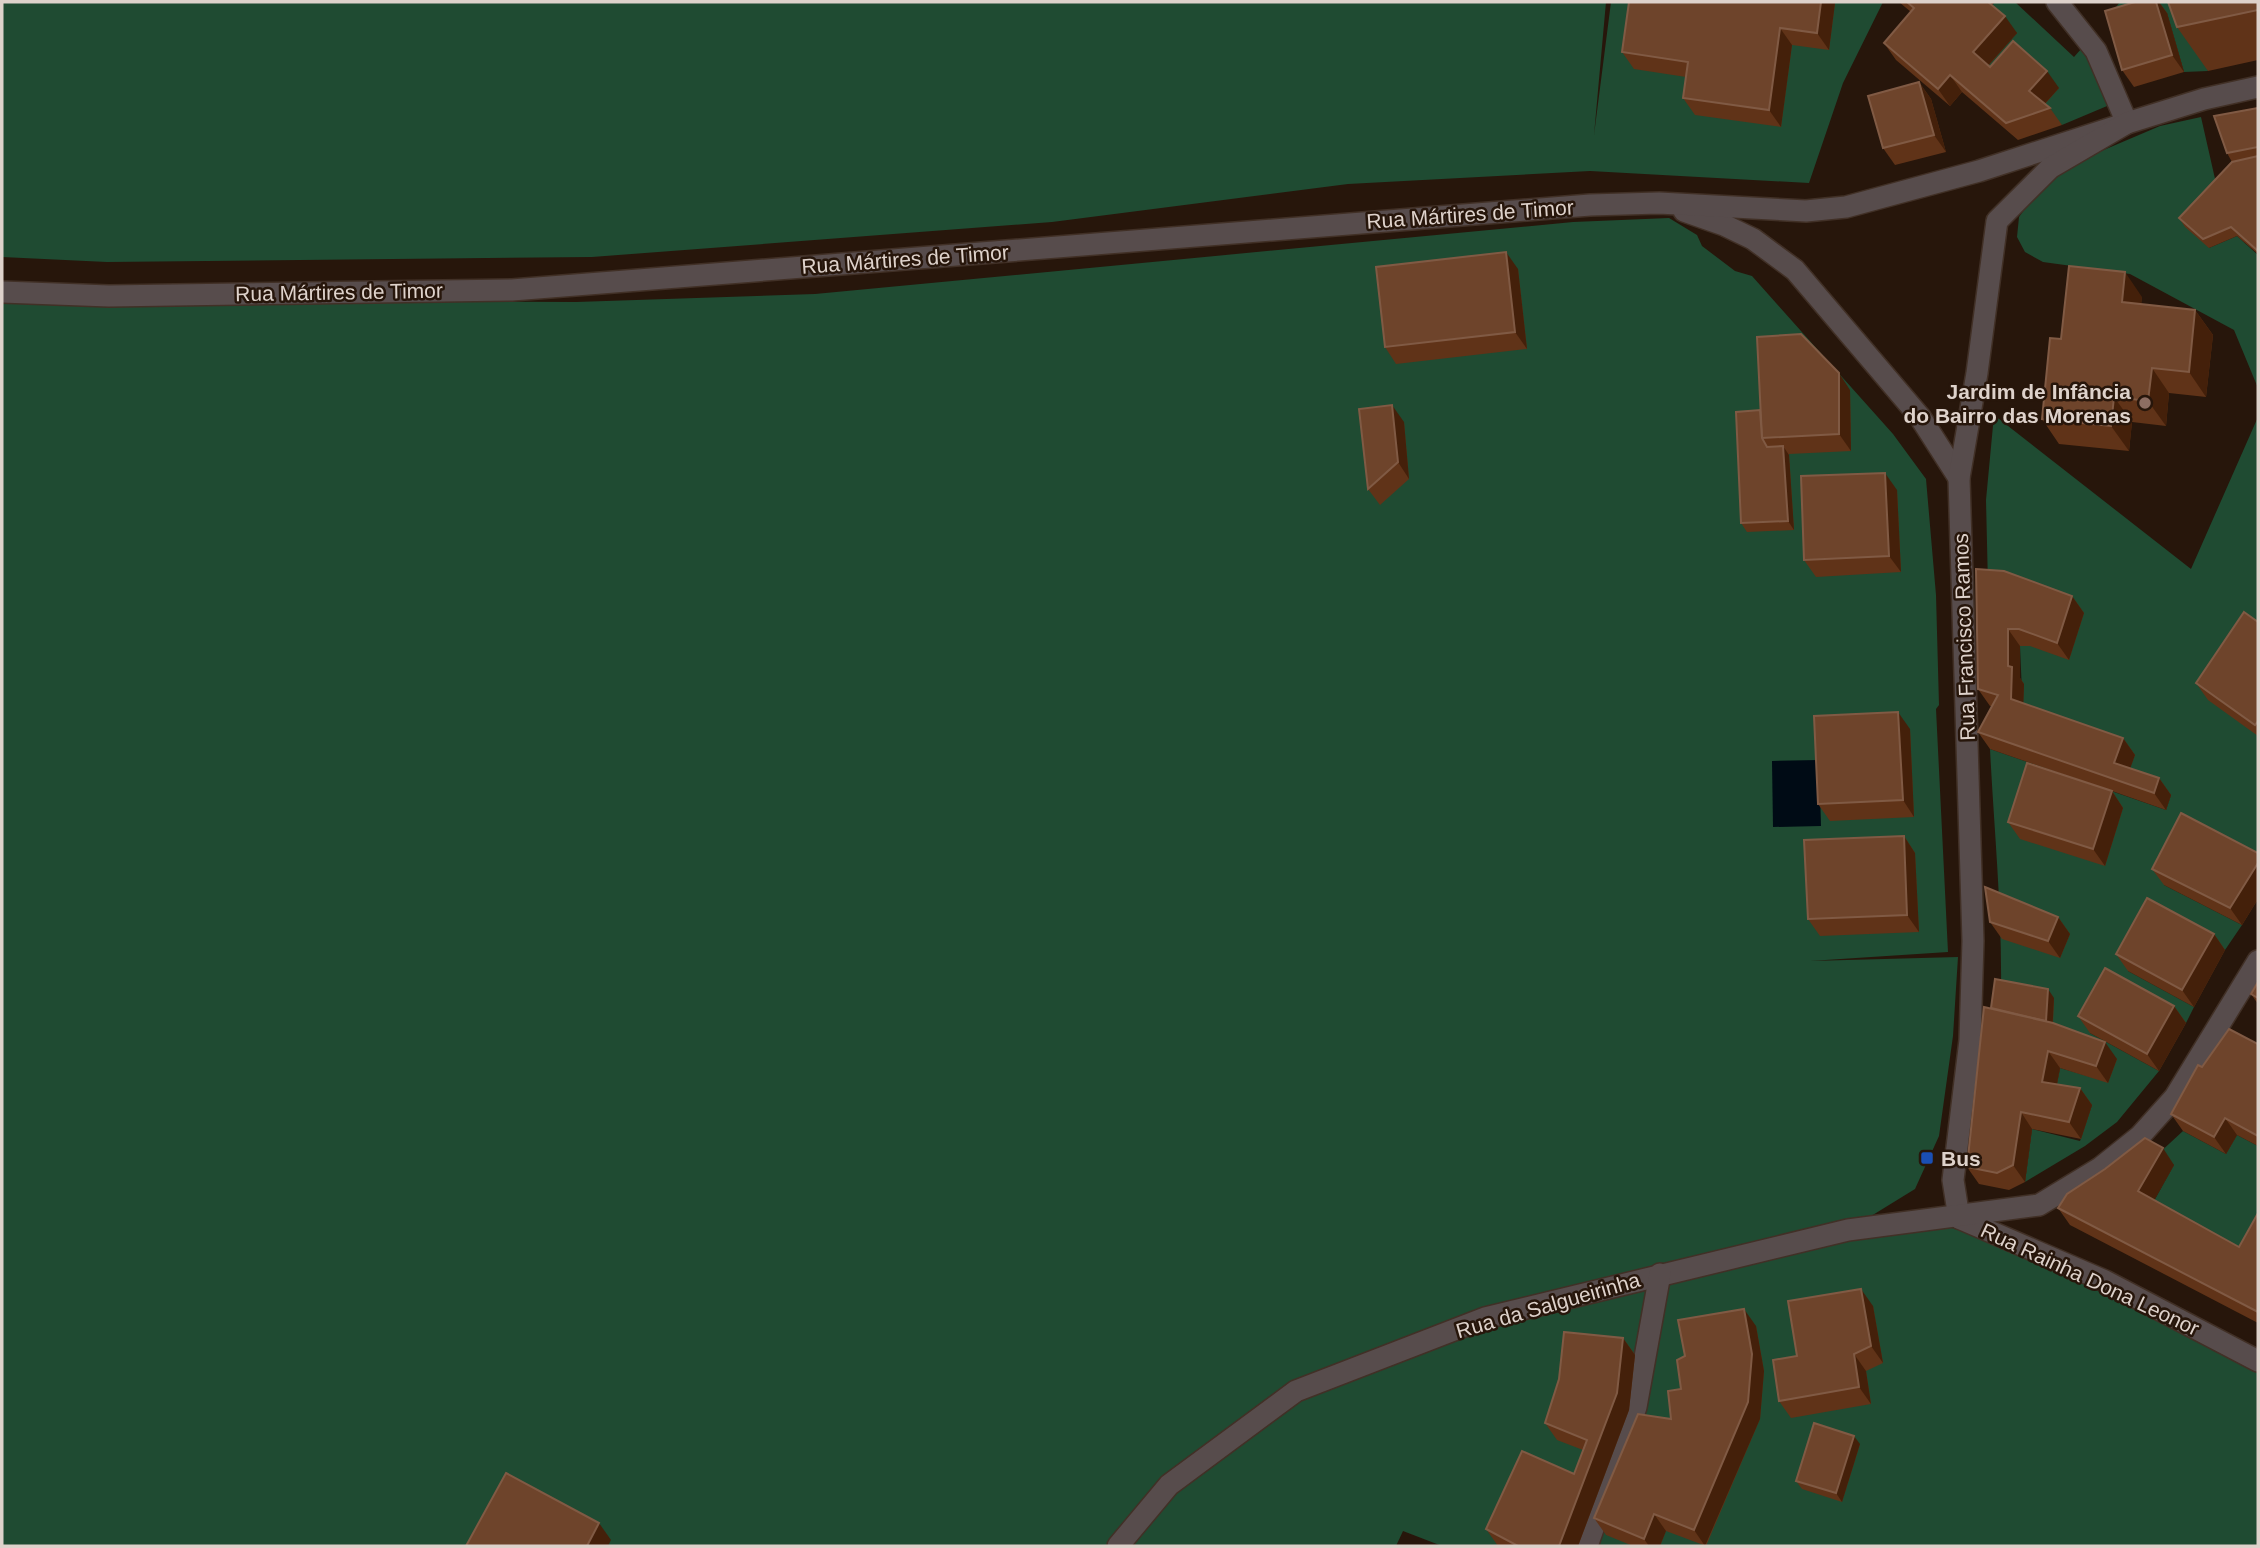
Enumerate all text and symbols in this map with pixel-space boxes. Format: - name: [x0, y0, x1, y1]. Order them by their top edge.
- street label: Rua Mártires de Timor: [1366, 195, 1574, 233]
- street label: Rua Mártires de Timor: [801, 240, 1009, 278]
- street label: Rua Mártires de Timor: [235, 279, 443, 305]
- place label: Jardim de Infância do Bairro das Morenas: [1903, 380, 2131, 427]
- marker: Jardim de Infância do Bairro das Morenas: [2137, 395, 2153, 411]
- street label: Rua Francisco Ramos: [1949, 533, 1979, 741]
- place label: Bus: [1941, 1147, 1981, 1170]
- marker: Bus: [1919, 1150, 1935, 1166]
- street label: Rua Rainha Dona Leonor: [1977, 1218, 2203, 1340]
- street label: Rua da Salgueirinha: [1453, 1268, 1643, 1342]

